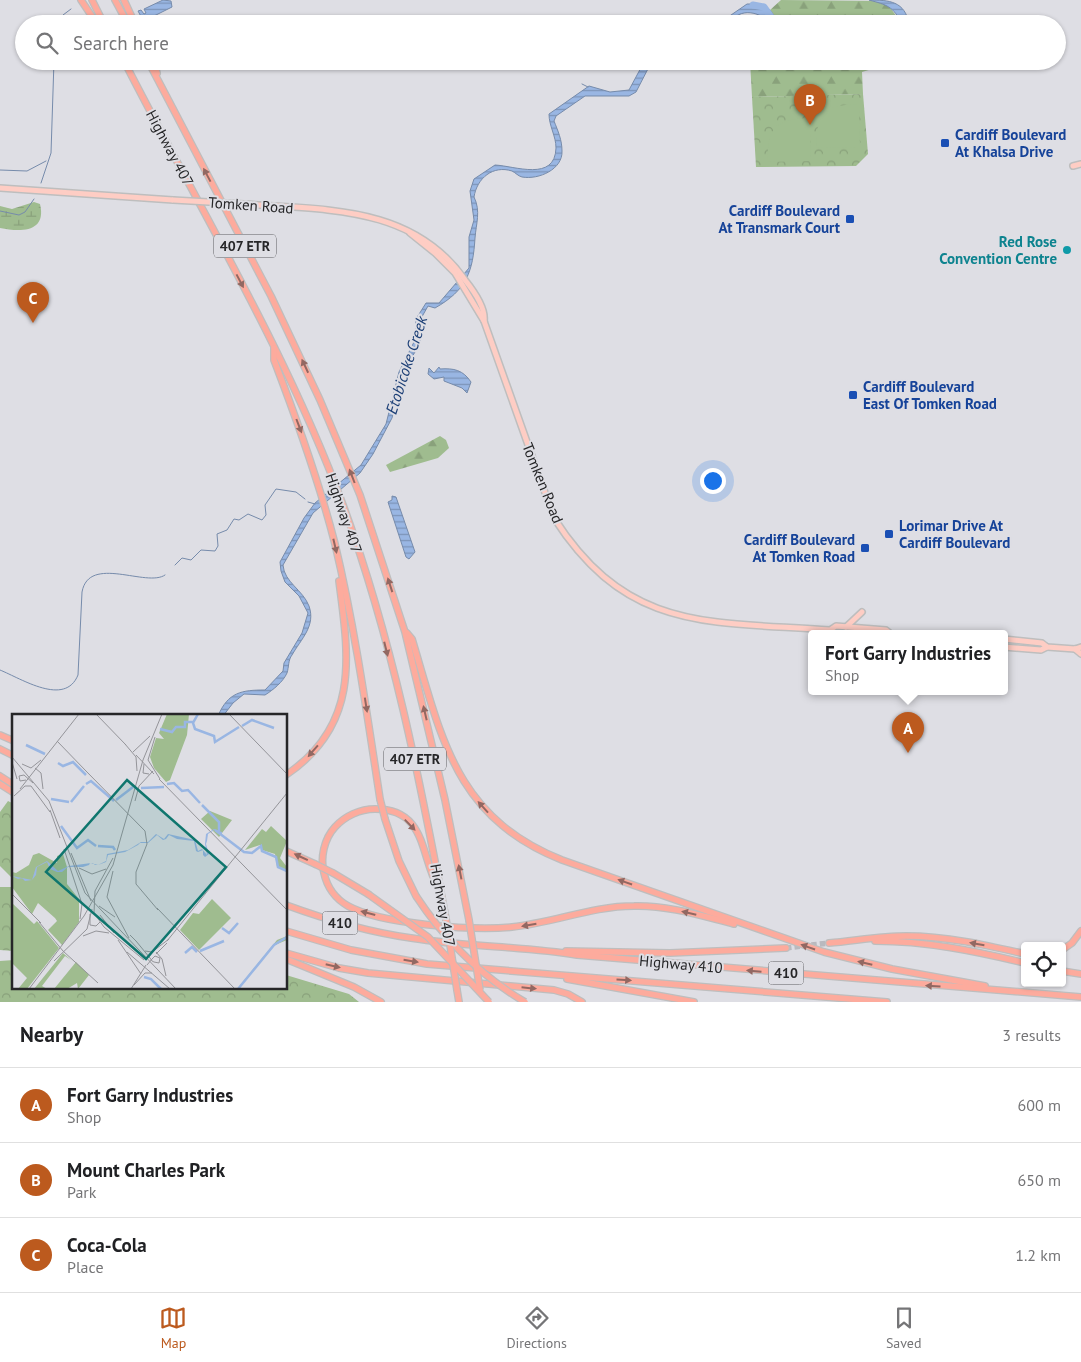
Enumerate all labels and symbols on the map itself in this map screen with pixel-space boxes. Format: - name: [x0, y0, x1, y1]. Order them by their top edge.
- pin: B: [794, 84, 826, 125]
- street label: Highway 407: [142, 107, 198, 189]
- place label: Cardiff Boulevard At Khalsa Drive: [955, 125, 1066, 161]
- marker: Cardiff Boulevard At Khalsa Drive: [939, 137, 951, 149]
- one-way arrow: [203, 167, 211, 182]
- street label: Tomken Road: [208, 193, 294, 217]
- place label: Cardiff Boulevard At Transmark Court: [718, 201, 841, 237]
- marker: Cardiff Boulevard At Transmark Court: [844, 213, 856, 225]
- place label: Red Rose Convention Centre: [939, 232, 1057, 268]
- road number: 407 ETR: [214, 235, 276, 258]
- marker: Red Rose Convention Centre: [1061, 244, 1073, 256]
- one-way arrow: [235, 274, 244, 287]
- pin: C: [17, 282, 49, 323]
- water label: Etobicoke Creek: [381, 313, 431, 416]
- one-way arrow: [300, 359, 308, 373]
- place label: Cardiff Boulevard East Of Tomken Road: [863, 377, 997, 413]
- marker: Cardiff Boulevard East Of Tomken Road: [847, 389, 859, 401]
- one-way arrow: [296, 418, 303, 433]
- street label: Tomken Road: [518, 440, 568, 526]
- one-way arrow: [348, 468, 356, 483]
- your location: [700, 468, 726, 494]
- street label: Highway 407: [321, 470, 367, 556]
- place label: Lorimar Drive At Cardiff Boulevard: [899, 516, 1010, 552]
- marker: Lorimar Drive At Cardiff Boulevard: [883, 528, 895, 540]
- place label: Cardiff Boulevard At Tomken Road: [744, 530, 855, 566]
- one-way arrow: [331, 539, 339, 554]
- marker: Cardiff Boulevard At Tomken Road: [859, 542, 871, 554]
- one-way arrow: [386, 578, 393, 593]
- one-way arrow: [383, 641, 391, 656]
- one-way arrow: [362, 698, 370, 714]
- one-way arrow: [421, 706, 429, 721]
- pin: A: [892, 712, 924, 753]
- inset map: [12, 714, 288, 989]
- one-way arrow: [308, 745, 319, 757]
- road number: 407 ETR: [384, 748, 446, 771]
- one-way arrow: [477, 802, 489, 814]
- one-way arrow: [404, 818, 416, 830]
- one-way arrow: [294, 853, 308, 861]
- street label: Highway 407: [426, 862, 460, 948]
- one-way arrow: [455, 864, 463, 880]
- one-way arrow: [617, 878, 632, 886]
- one-way arrow: [360, 909, 375, 917]
- one-way arrow: [681, 909, 696, 917]
- road number: 410: [322, 911, 358, 934]
- one-way arrow: [520, 921, 536, 929]
- one-way arrow: [969, 939, 985, 947]
- one-way arrow: [800, 942, 815, 950]
- street label: Highway 410: [638, 951, 724, 977]
- one-way arrow: [404, 958, 420, 966]
- one-way arrow: [858, 959, 873, 967]
- road number: 410: [768, 961, 804, 984]
- one-way arrow: [326, 962, 341, 970]
- one-way arrow: [745, 966, 761, 974]
- one-way arrow: [616, 976, 632, 984]
- one-way arrow: [925, 981, 941, 989]
- one-way arrow: [522, 984, 538, 992]

